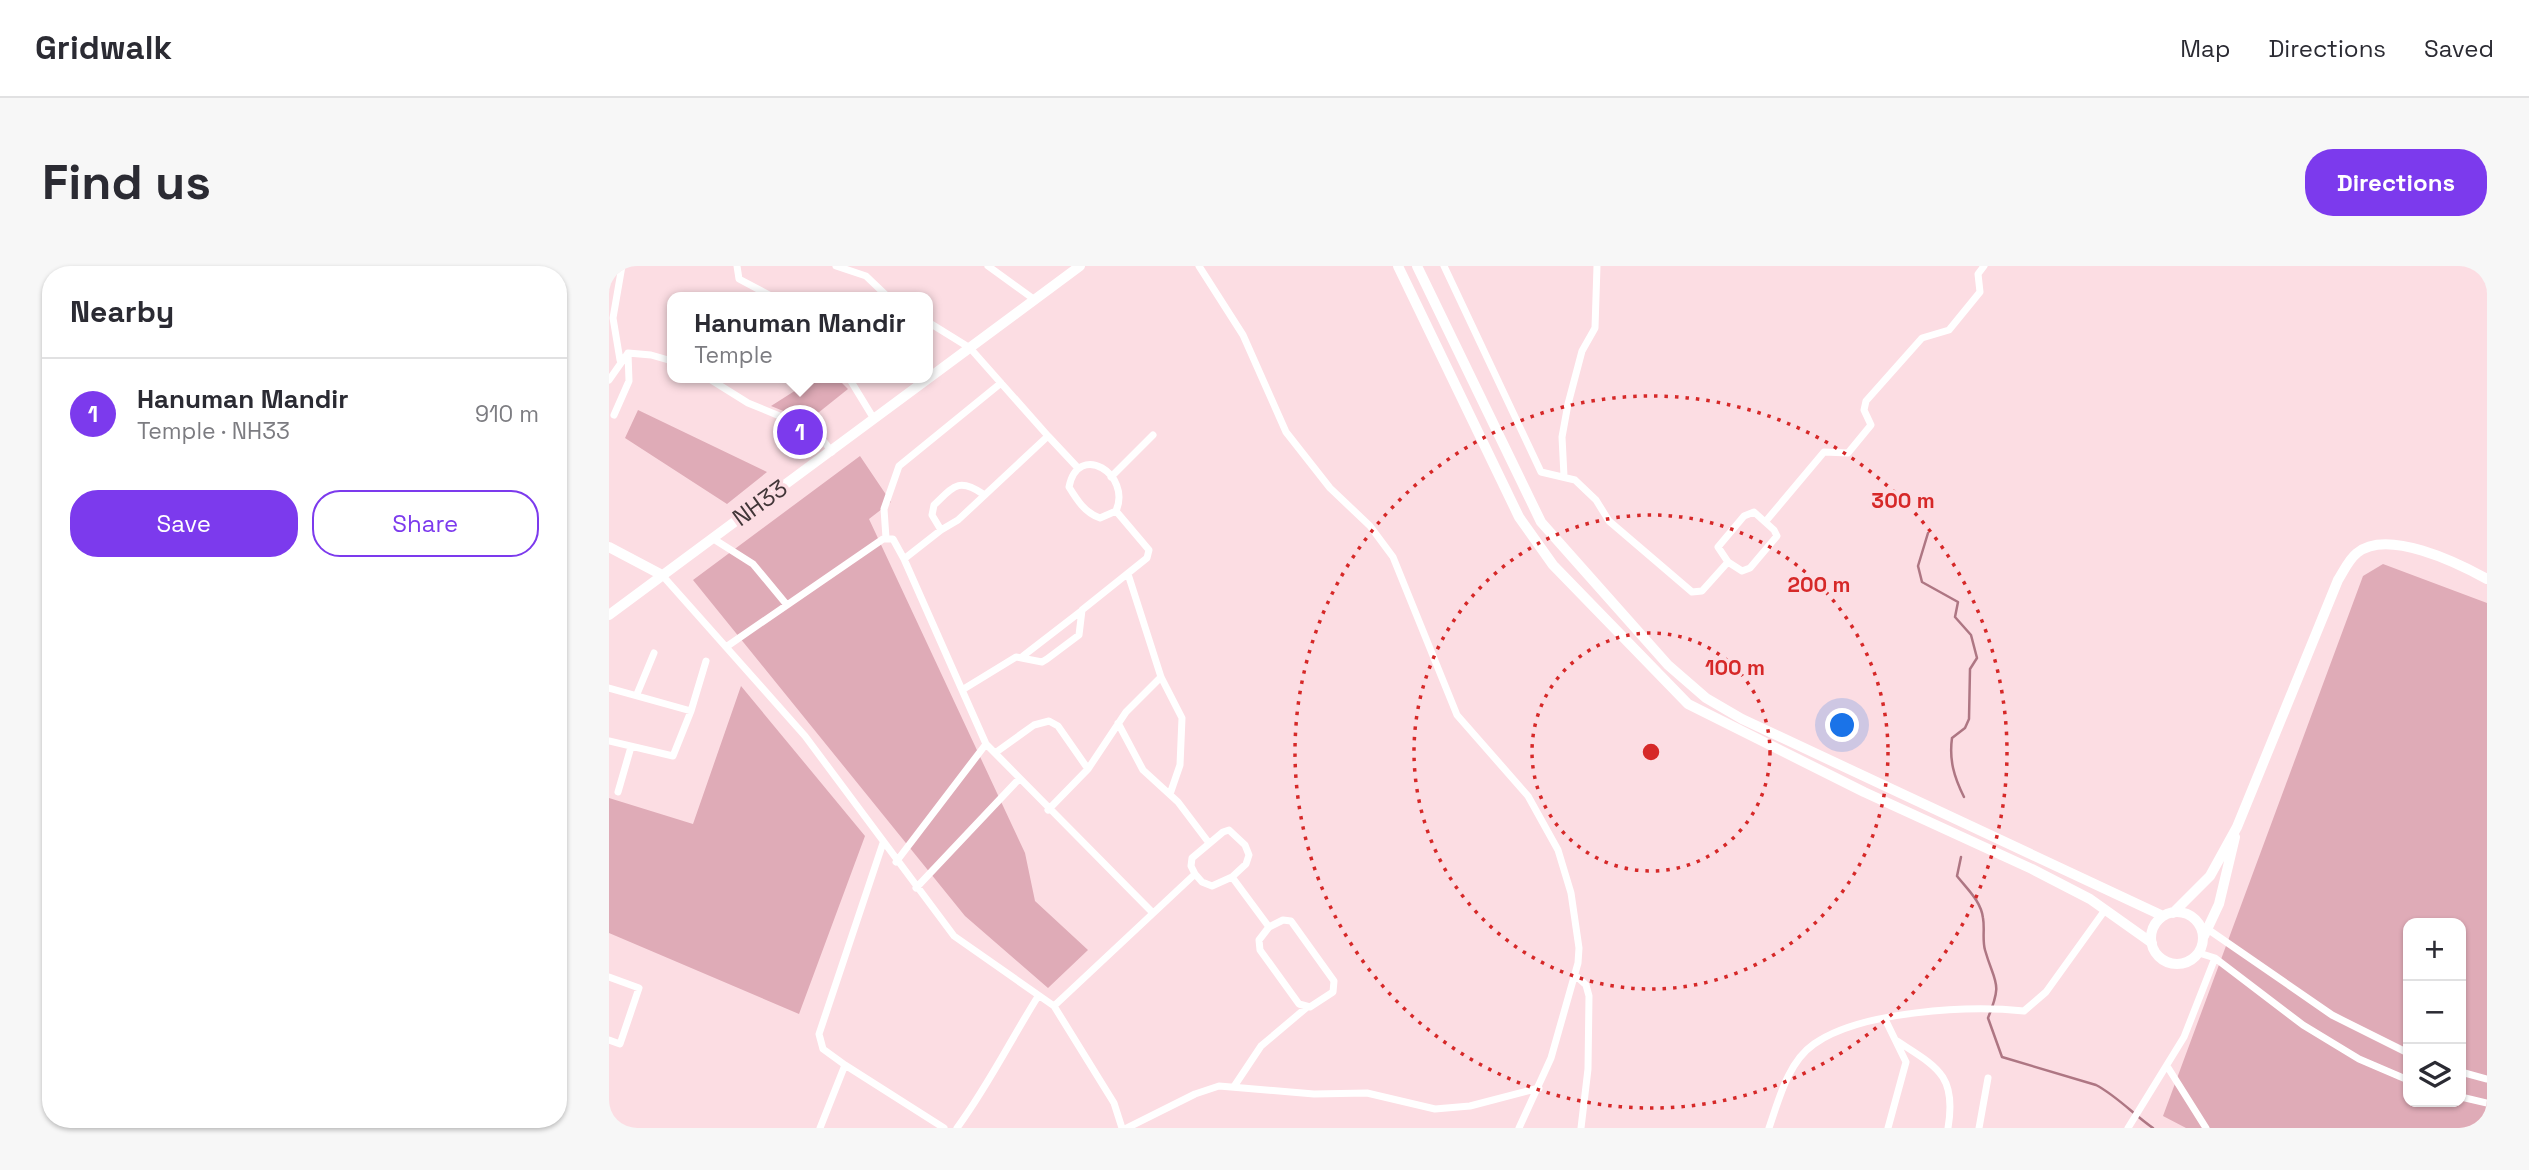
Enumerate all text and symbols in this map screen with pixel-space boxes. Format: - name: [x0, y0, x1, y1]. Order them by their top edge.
- text: Gridwalk: [35, 27, 172, 69]
- text: Map: [2180, 33, 2230, 64]
- text: Directions: [2268, 33, 2386, 64]
- text: Saved: [2424, 33, 2494, 64]
- button: Directions: [2305, 149, 2487, 216]
- text: Find us: [42, 151, 211, 213]
- text: Nearby: [70, 292, 174, 331]
- popup: [667, 292, 933, 383]
- text: Hanuman Mandir: [694, 306, 906, 340]
- text: Temple: [694, 340, 773, 370]
- text: Hanuman Mandir: [137, 382, 349, 416]
- text: 1: [88, 399, 98, 429]
- text: 910 m: [475, 399, 539, 429]
- pin: 1: [777, 406, 823, 458]
- text: Temple · NH33: [137, 416, 290, 446]
- street label: NH33: [726, 472, 793, 533]
- text: 300 m: [1871, 487, 1935, 514]
- button: Save: [70, 490, 298, 557]
- button: Share: [312, 490, 539, 557]
- text: 200 m: [1788, 571, 1850, 598]
- text: 100 m: [1705, 654, 1765, 681]
- your location: [1825, 708, 1859, 742]
- centre of rings: [1639, 740, 1663, 764]
- map controls: [2403, 918, 2466, 1107]
- button: +: [2403, 918, 2466, 981]
- button: −: [2403, 981, 2466, 1044]
- button: layers: [2403, 1044, 2466, 1107]

